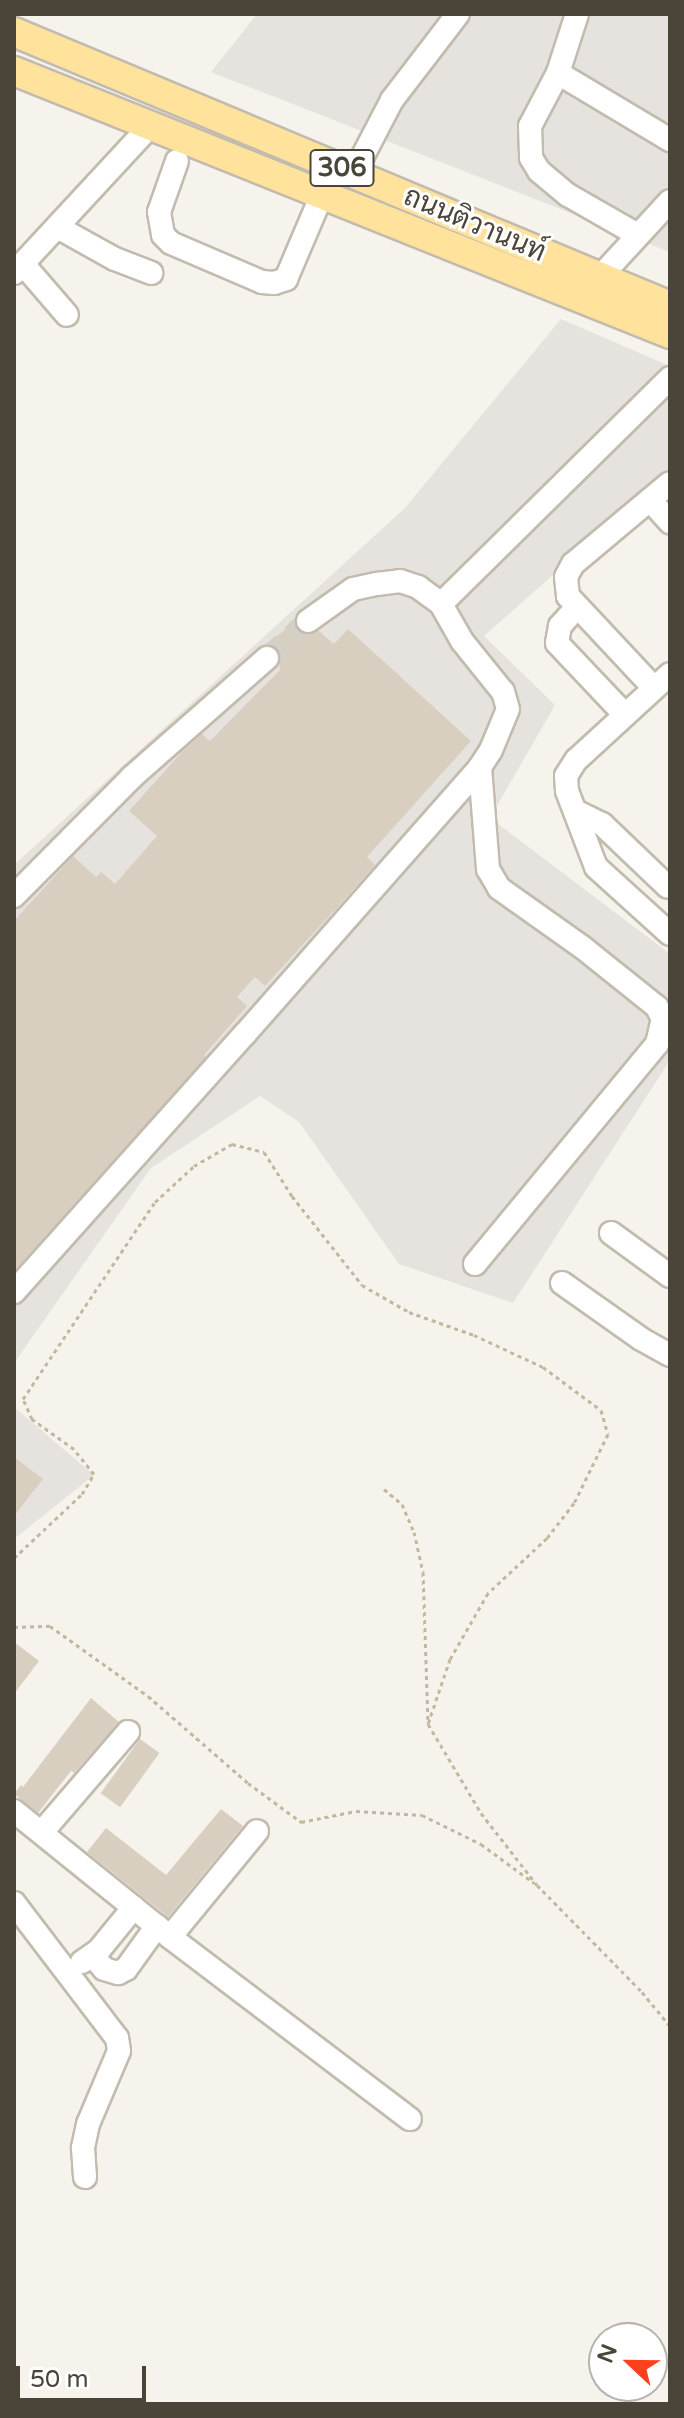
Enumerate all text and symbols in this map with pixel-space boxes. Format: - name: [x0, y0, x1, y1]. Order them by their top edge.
- road number: 306: [308, 146, 376, 190]
- street label: ถนนติวานนท์: [399, 179, 551, 269]
- north arrow: [588, 2322, 668, 2402]
- text: N: [592, 2341, 623, 2367]
- scale bar: [20, 2350, 150, 2400]
- text: 50 m: [30, 2365, 88, 2394]

